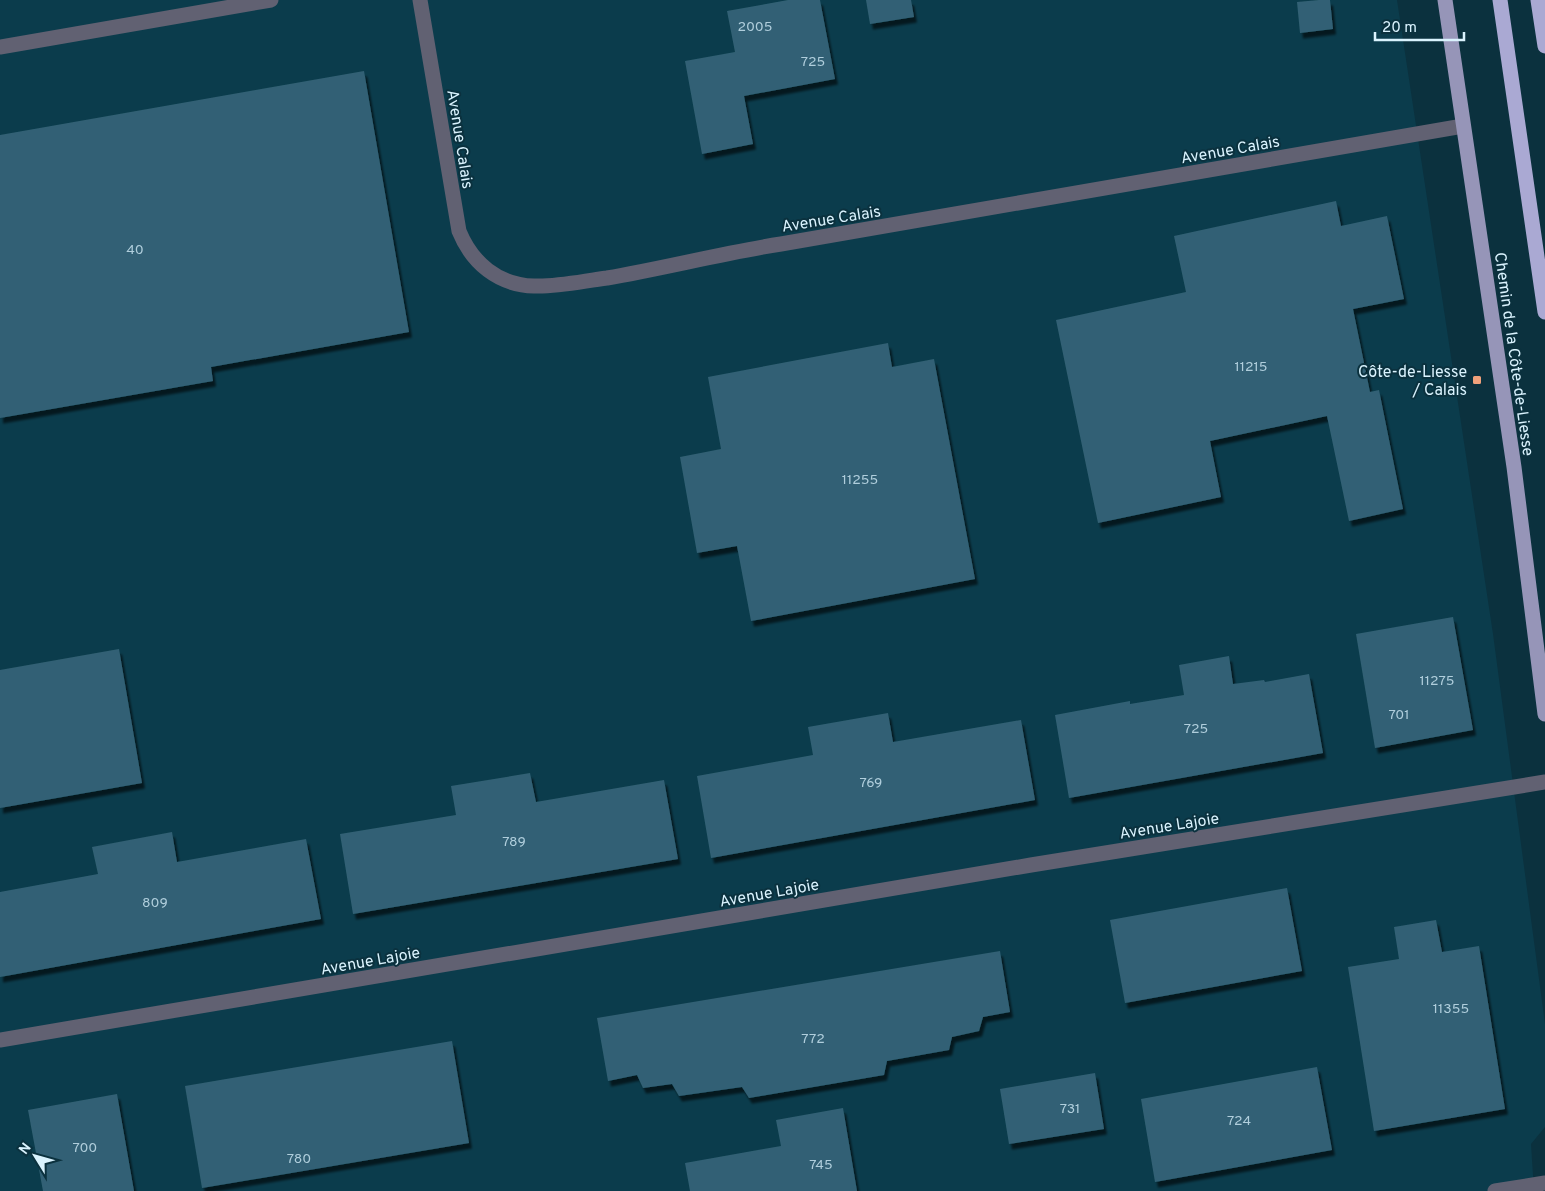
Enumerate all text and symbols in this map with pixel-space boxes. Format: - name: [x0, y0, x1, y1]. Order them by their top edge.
- scale bar: [1375, 10, 1464, 42]
- house number: 2005: [737, 19, 773, 36]
- text: 20 m: [1382, 19, 1417, 38]
- house number: 725: [801, 54, 825, 71]
- street label: Avenue Calais: [441, 88, 477, 190]
- street label: Avenue Calais: [1179, 132, 1281, 170]
- street label: Avenue Calais: [780, 202, 882, 238]
- house number: 40: [126, 242, 144, 259]
- street label: Chemin de la Côte-de-Liesse: [1489, 251, 1537, 457]
- house number: 11215: [1235, 359, 1267, 376]
- place label: Côte-de-Liesse / Calais: [1358, 363, 1467, 401]
- marker: Côte-de-Liesse / Calais: [1471, 374, 1483, 386]
- house number: 11255: [842, 472, 878, 489]
- house number: 11275: [1420, 673, 1454, 690]
- house number: 701: [1388, 707, 1410, 724]
- house number: 725: [1184, 721, 1208, 738]
- house number: 769: [860, 775, 882, 792]
- street label: Avenue Lajoie: [1118, 809, 1221, 845]
- house number: 789: [502, 834, 526, 851]
- street label: Avenue Lajoie: [718, 875, 821, 913]
- house number: 809: [142, 895, 168, 912]
- street label: Avenue Lajoie: [319, 943, 422, 981]
- house number: 11355: [1433, 1001, 1469, 1018]
- house number: 772: [801, 1031, 825, 1048]
- house number: 731: [1060, 1101, 1080, 1118]
- house number: 724: [1227, 1113, 1251, 1130]
- north arrow: [10, 1131, 60, 1181]
- text: N: [16, 1140, 36, 1158]
- house number: 700: [73, 1140, 97, 1157]
- house number: 780: [287, 1151, 311, 1168]
- house number: 745: [809, 1157, 833, 1174]

